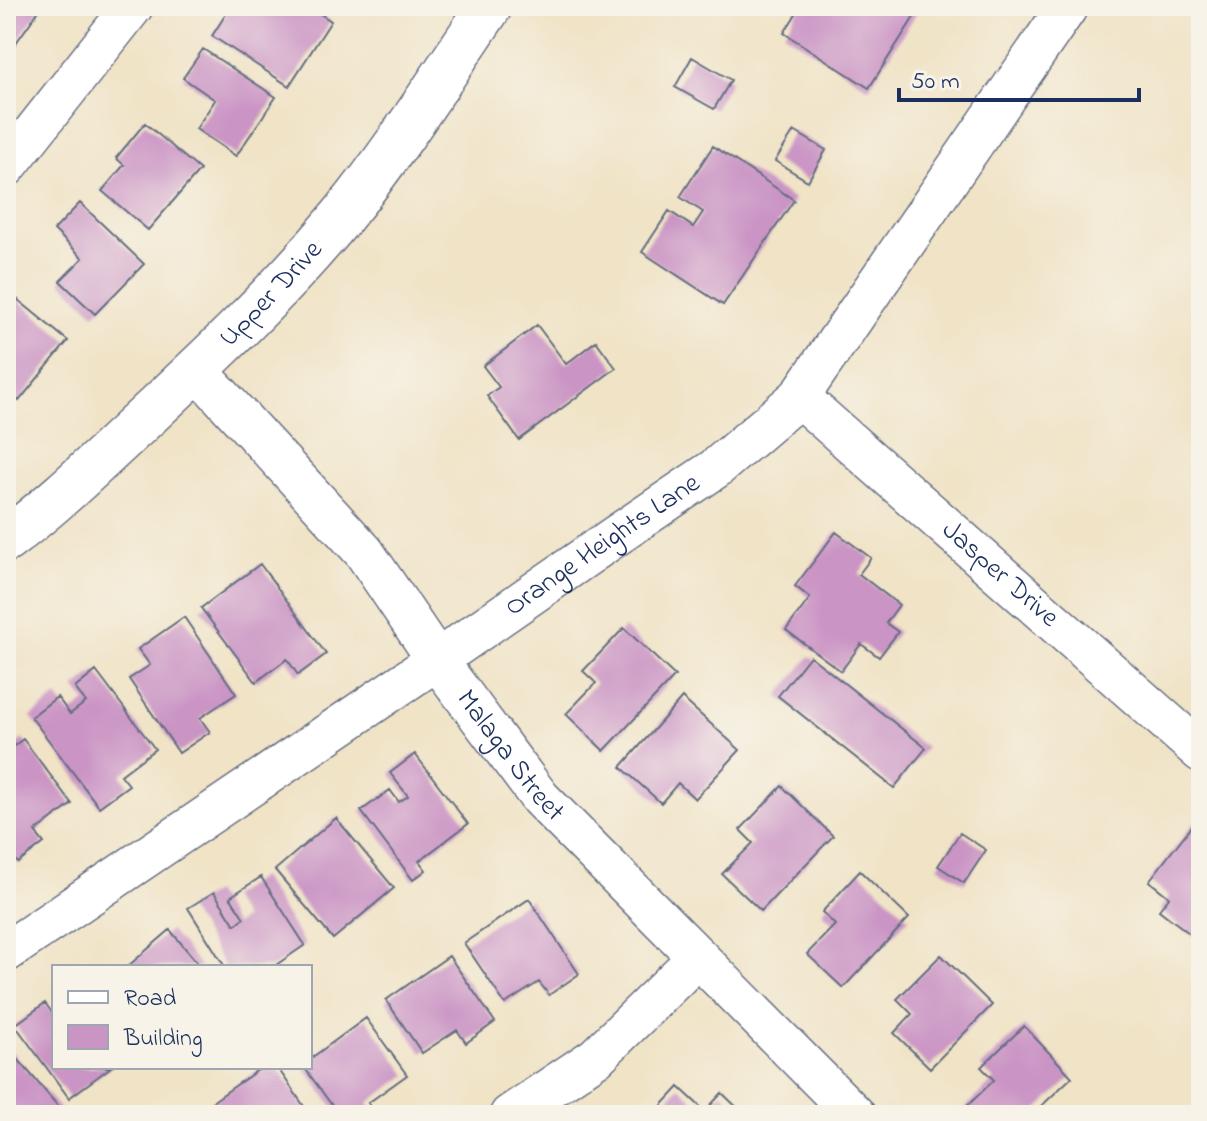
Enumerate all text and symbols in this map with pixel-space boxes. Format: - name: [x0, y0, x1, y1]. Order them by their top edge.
- scale bar: [899, 52, 1139, 102]
- text: 50 m: [911, 65, 960, 100]
- street label: Upper Drive: [210, 231, 333, 357]
- street label: Orange Heights Lane: [497, 463, 709, 627]
- street label: Jasper Drive: [932, 511, 1068, 638]
- street label: Malaga Street: [446, 681, 574, 832]
- legend: [52, 965, 312, 1069]
- text: Road: [124, 982, 177, 1017]
- text: Building: [123, 1022, 203, 1057]

